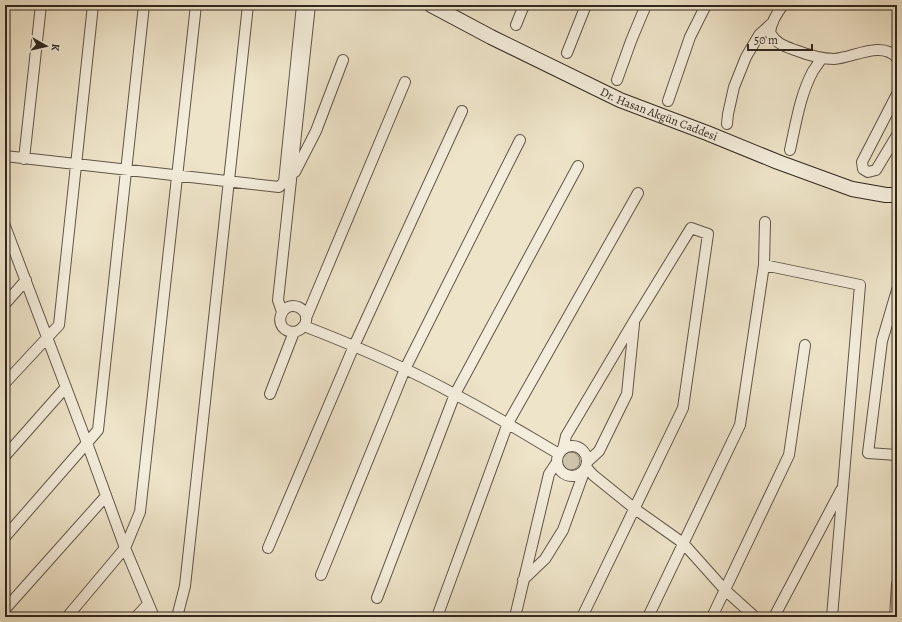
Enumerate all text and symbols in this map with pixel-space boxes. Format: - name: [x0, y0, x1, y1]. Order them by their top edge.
- north arrow: [26, 26, 66, 66]
- scale bar: [748, 26, 812, 52]
- text: 50 m: [754, 32, 778, 48]
- text: K: [47, 43, 63, 53]
- street label: Dr. Hasan Akgün Caddesi: [597, 84, 720, 145]

